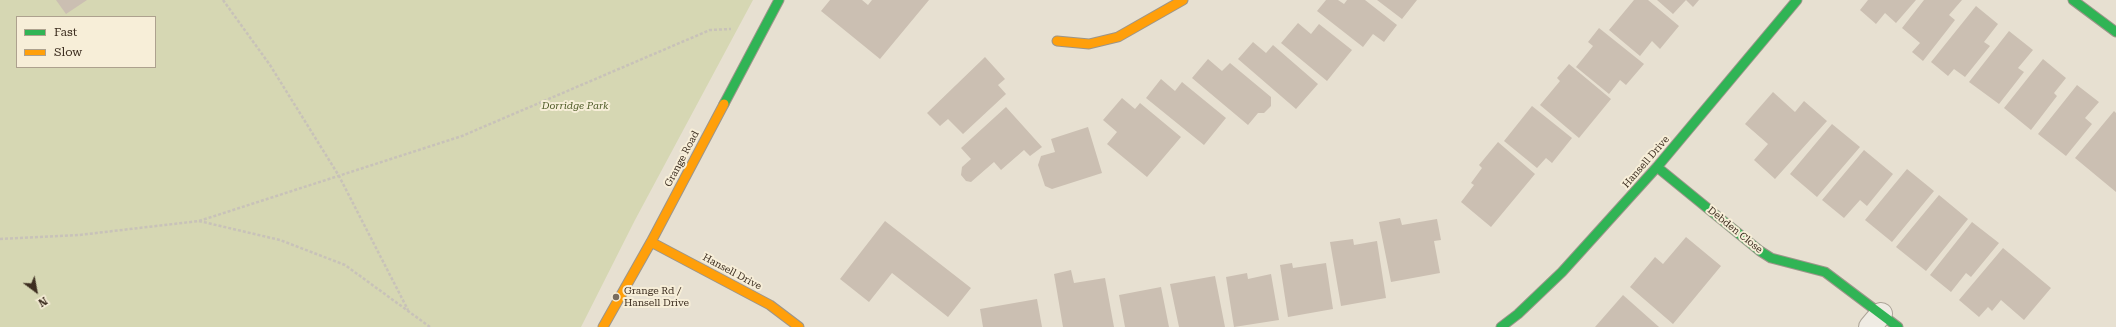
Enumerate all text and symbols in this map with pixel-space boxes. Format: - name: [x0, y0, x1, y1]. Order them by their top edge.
- legend: [16, 16, 156, 68]
- text: Fast: [54, 25, 77, 39]
- text: Slow: [54, 45, 82, 59]
- park label: Dorridge Park: [542, 100, 608, 112]
- street label: Grange Road: [662, 129, 702, 189]
- street label: Hansell Drive: [1620, 134, 1672, 190]
- street label: Debden Close: [1705, 204, 1765, 256]
- street label: Hansell Drive: [700, 251, 764, 293]
- north arrow: [16, 271, 56, 311]
- place label: Grange Rd / Hansell Drive: [624, 285, 689, 308]
- marker: Grange Rd / Hansell Drive: [611, 292, 621, 302]
- text: N: [36, 294, 50, 309]

